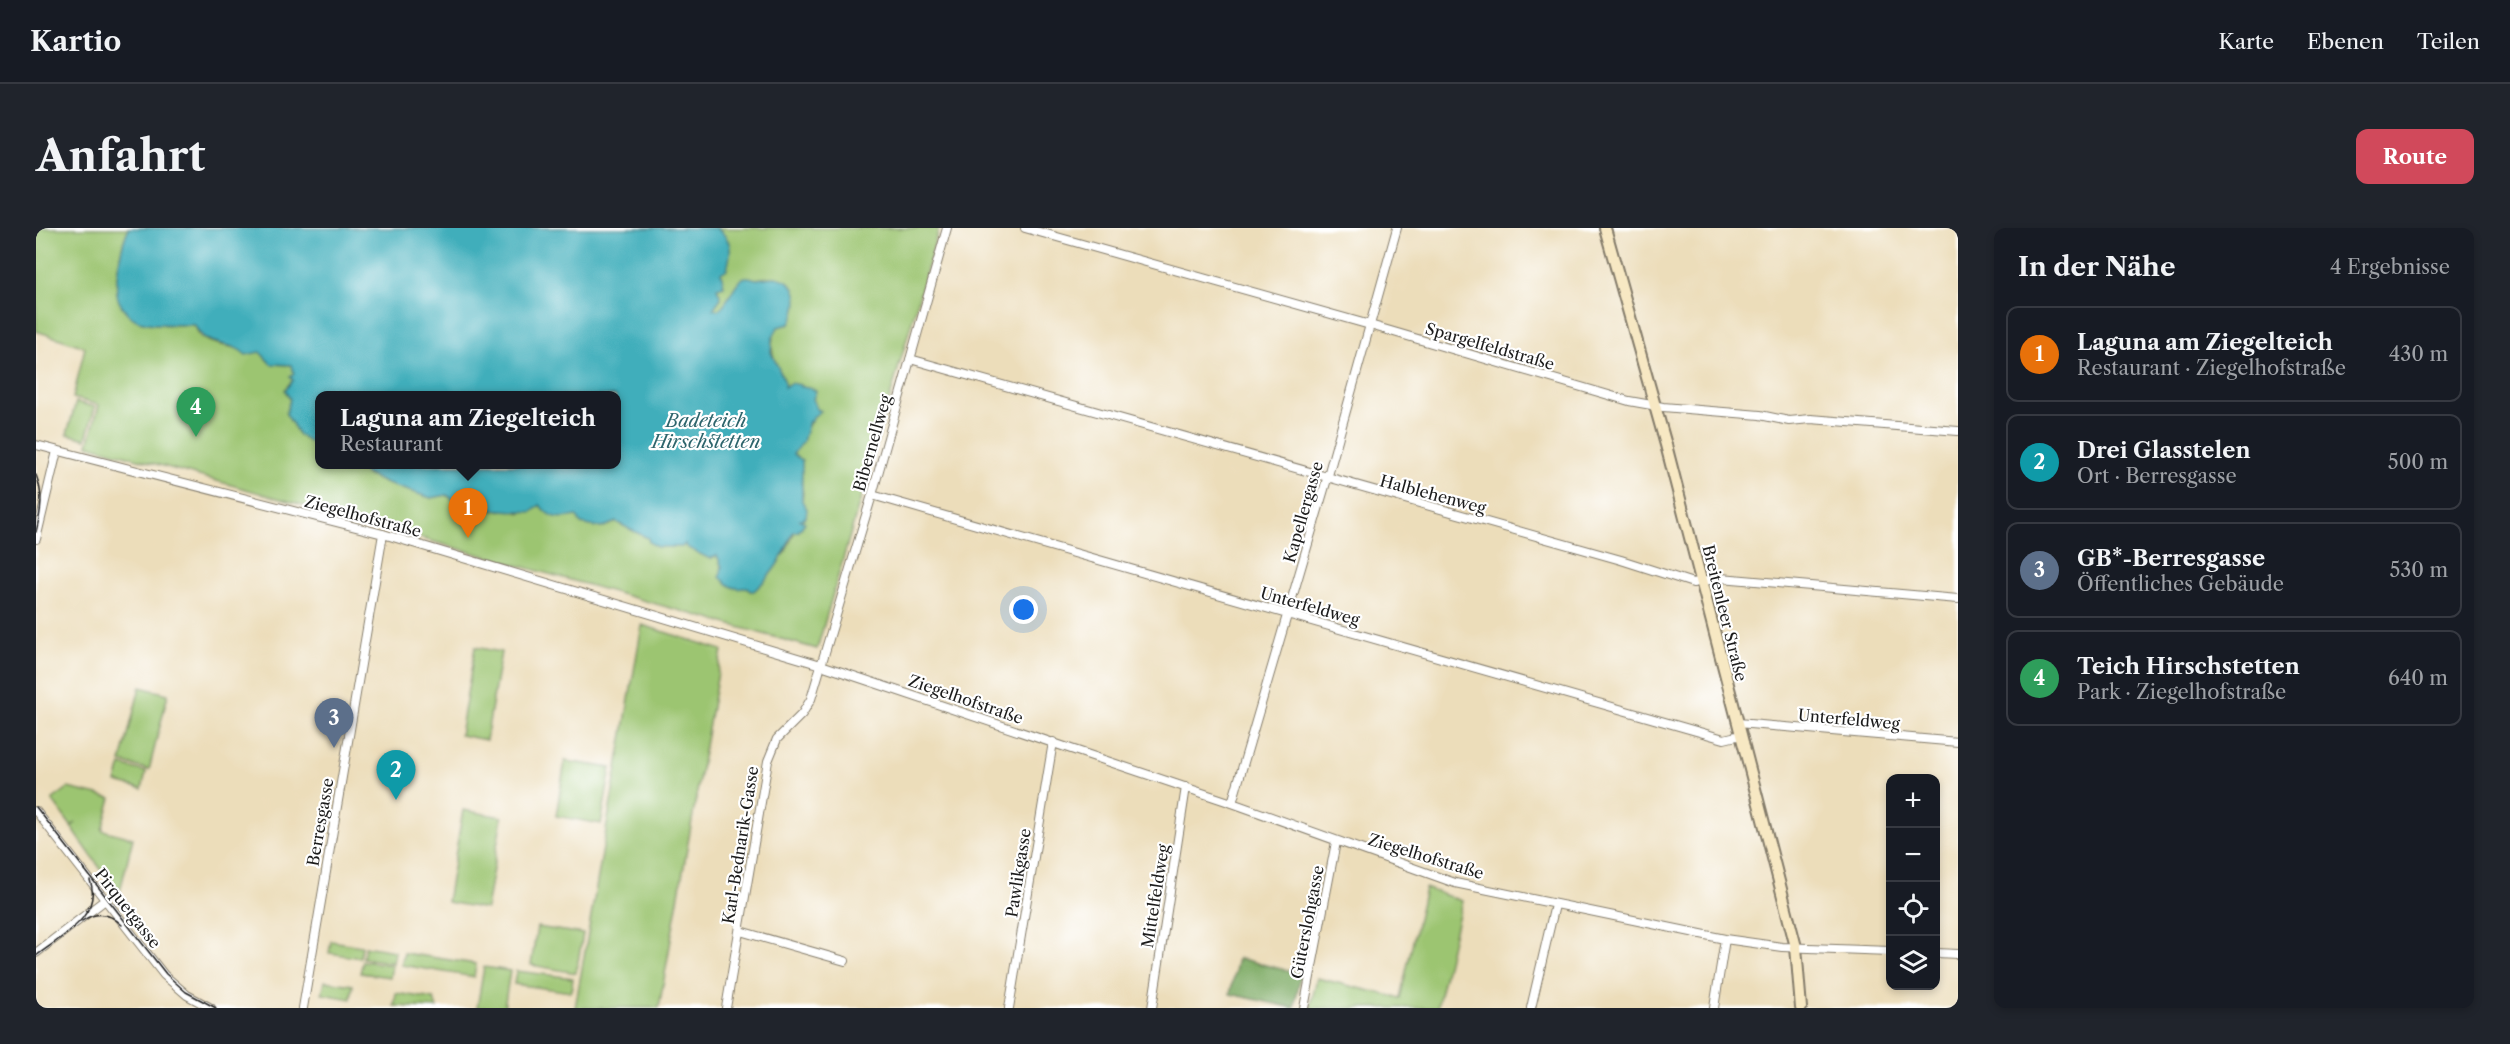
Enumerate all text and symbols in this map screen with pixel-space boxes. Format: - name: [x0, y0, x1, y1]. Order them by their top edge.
- text: Kartio: [30, 24, 121, 58]
- text: Karte: [2219, 29, 2274, 54]
- text: Ebenen: [2307, 29, 2384, 54]
- text: Teilen: [2417, 29, 2480, 54]
- button: Route: [2356, 129, 2474, 184]
- text: Anfahrt: [36, 130, 205, 182]
- text: In der Nähe: [2018, 251, 2175, 283]
- text: 4 Ergebnisse: [2330, 255, 2450, 279]
- street label: Spargelfeldstraße: [1423, 318, 1557, 374]
- text: Laguna am Ziegelteich: [2077, 329, 2333, 356]
- text: 1: [2035, 342, 2044, 366]
- text: 430 m: [2389, 342, 2448, 366]
- text: Restaurant · Ziegelhofstraße: [2077, 356, 2346, 380]
- pin: 4: [176, 388, 216, 437]
- popup: [315, 391, 621, 469]
- street label: Bibernellweg: [849, 392, 896, 494]
- text: Laguna am Ziegelteich: [340, 405, 596, 432]
- water label: Badeteich Hirschstetten: [650, 410, 760, 453]
- text: Restaurant: [340, 432, 443, 456]
- text: Drei Glasstelen: [2077, 437, 2251, 464]
- text: 2: [2034, 450, 2045, 474]
- text: 500 m: [2388, 450, 2448, 474]
- street label: Kapellergasse: [1279, 459, 1327, 565]
- text: Ort · Berresgasse: [2077, 464, 2237, 488]
- street label: Halblehenweg: [1378, 470, 1489, 518]
- pin: 1: [448, 488, 488, 538]
- street label: Ziegelhofstraße: [302, 491, 424, 541]
- street label: Breitenleer Straße: [1698, 543, 1752, 683]
- text: GB*-Berresgasse: [2077, 545, 2265, 572]
- text: 3: [2034, 558, 2045, 582]
- text: 530 m: [2390, 558, 2448, 582]
- text: Öffentliches Gebäude: [2077, 572, 2284, 596]
- street label: Unterfeldweg: [1258, 582, 1362, 630]
- your location: [1009, 595, 1038, 624]
- text: Teich Hirschstetten: [2077, 653, 2300, 680]
- text: 4: [2034, 666, 2045, 690]
- text: 640 m: [2388, 666, 2448, 690]
- street label: Ziegelhofstraße: [906, 670, 1026, 728]
- text: Park · Ziegelhofstraße: [2077, 680, 2286, 704]
- pin: 3: [314, 698, 354, 748]
- street label: Unterfeldweg: [1797, 705, 1901, 733]
- pin: 2: [376, 750, 416, 800]
- street label: Karl-Bednarik-Gasse: [718, 765, 762, 925]
- map controls: [1886, 774, 1940, 990]
- button: +: [1886, 774, 1940, 828]
- street label: Berresgasse: [302, 776, 338, 868]
- street label: Pawlikgasse: [1001, 827, 1035, 919]
- button: −: [1886, 828, 1940, 882]
- street label: Ziegelhofstraße: [1366, 829, 1486, 883]
- street label: Mittelfeldweg: [1137, 842, 1173, 949]
- street label: Pirquetgasse: [91, 864, 165, 952]
- street label: Güterslohgasse: [1286, 864, 1328, 980]
- button: locate: [1886, 882, 1940, 936]
- button: layers: [1886, 936, 1940, 990]

